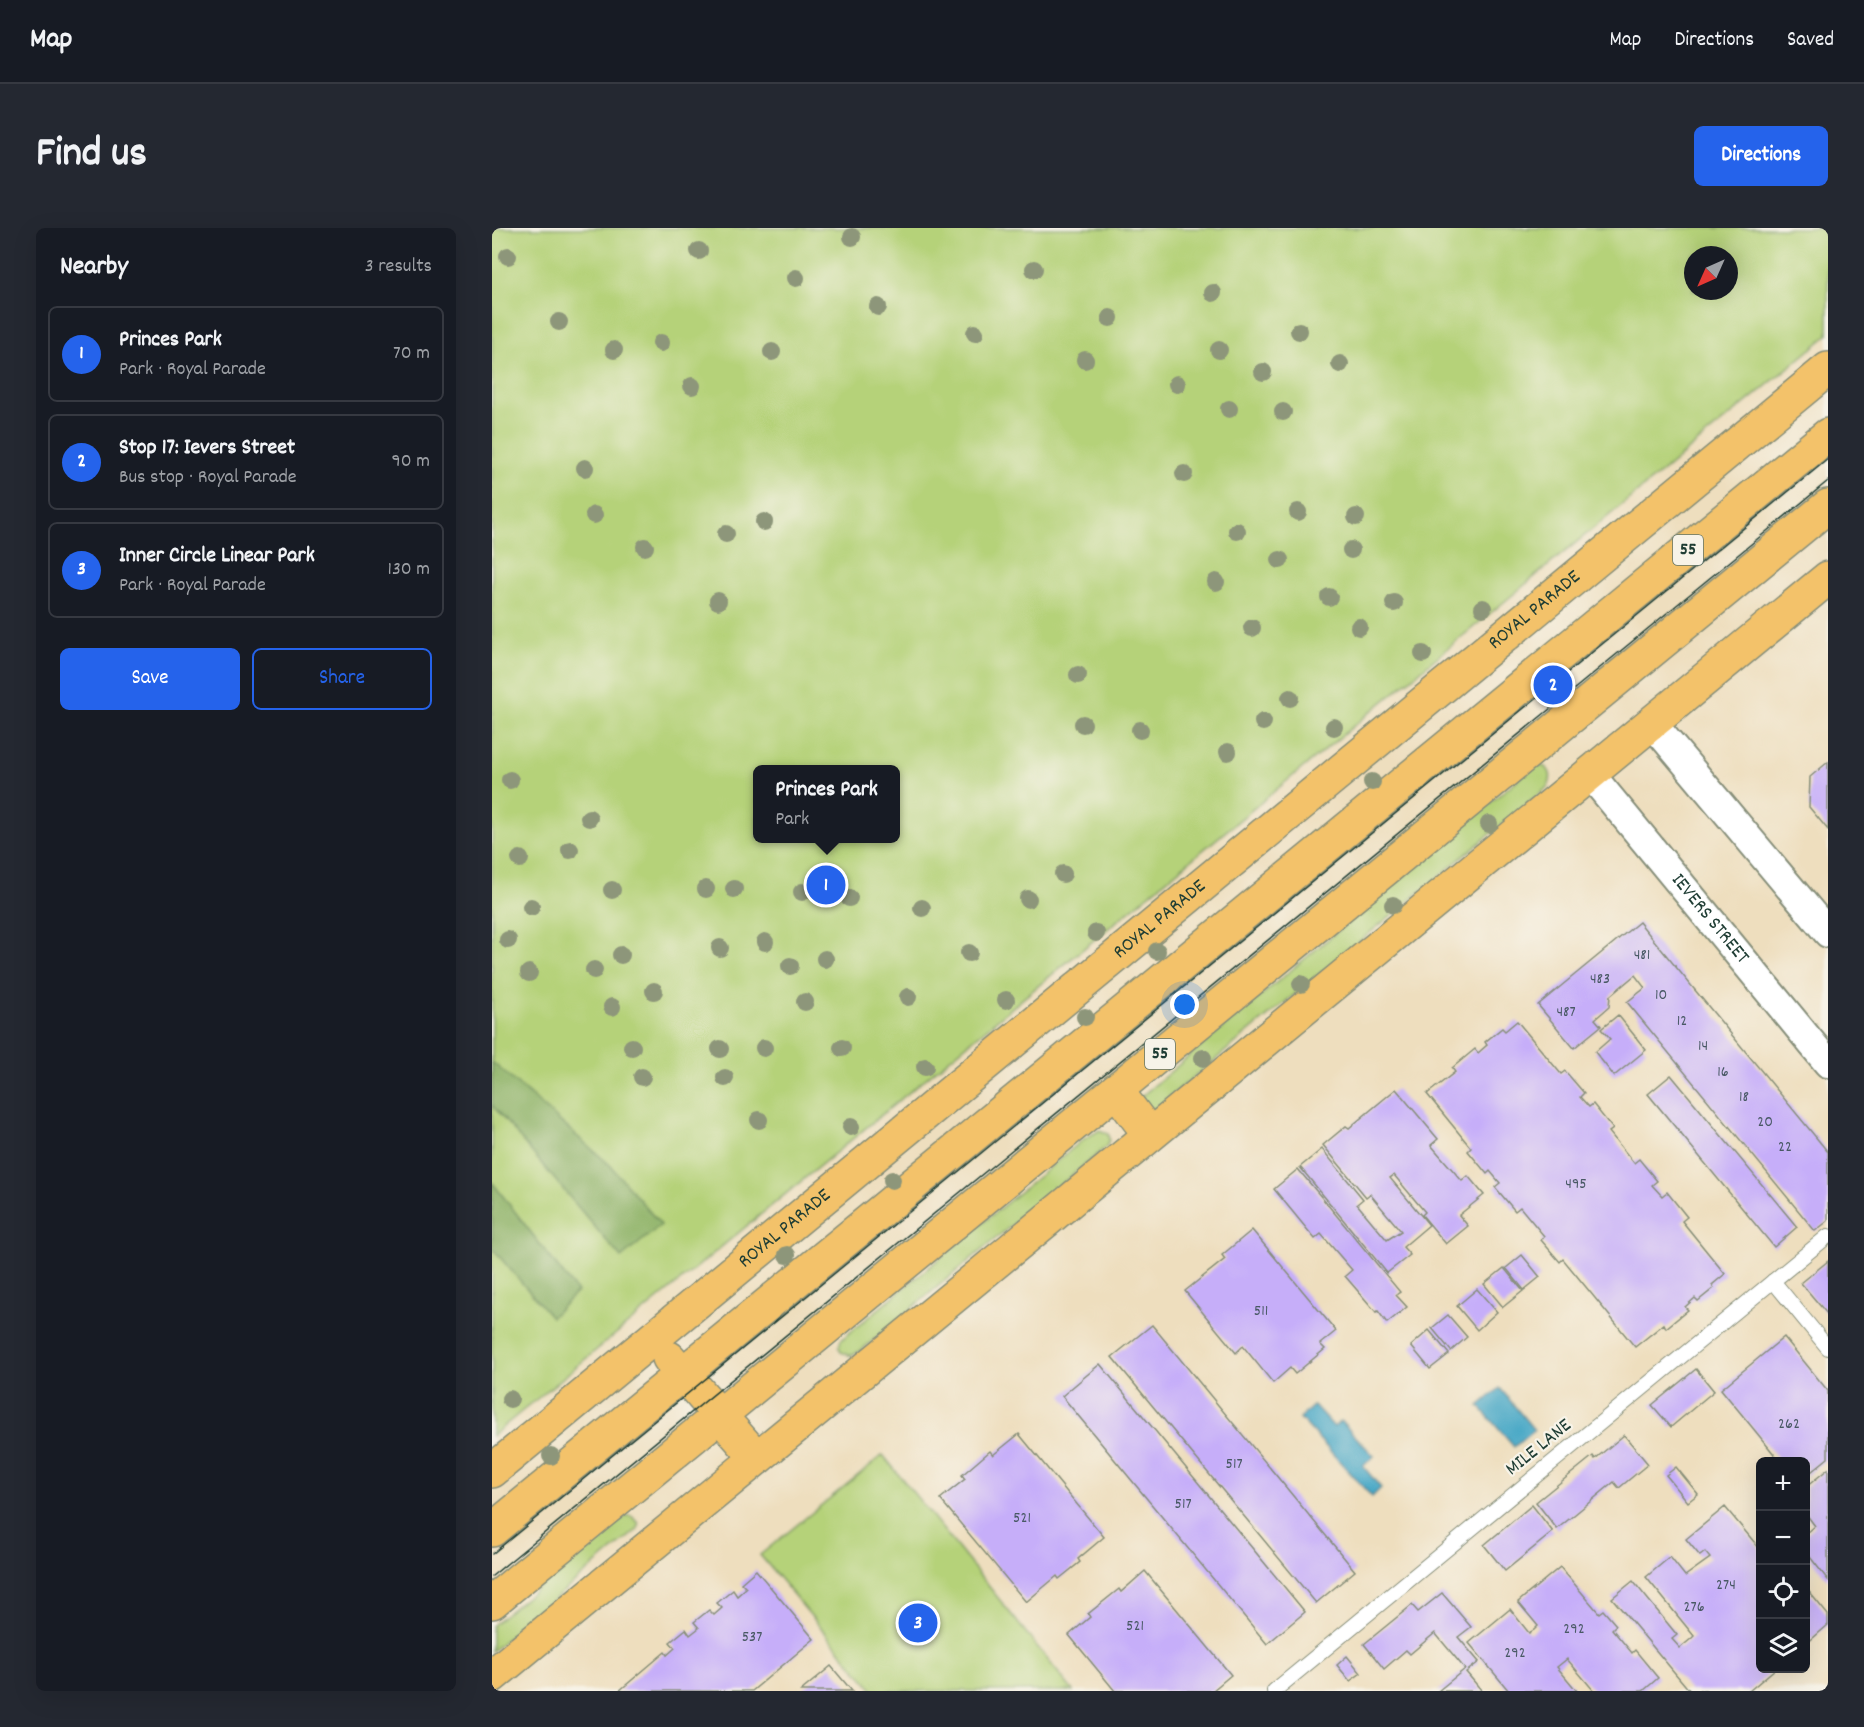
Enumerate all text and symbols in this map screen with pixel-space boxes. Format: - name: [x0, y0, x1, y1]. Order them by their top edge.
- text: Map: [30, 21, 72, 61]
- text: Map: [1610, 26, 1641, 56]
- text: Directions: [1674, 26, 1754, 56]
- text: Saved: [1787, 26, 1834, 56]
- text: Find us: [36, 126, 147, 186]
- button: Directions: [1694, 126, 1828, 186]
- north arrow: [1684, 246, 1738, 300]
- text: Nearby: [60, 249, 128, 286]
- text: 3 results: [365, 253, 432, 281]
- text: Princes Park: [119, 325, 222, 356]
- text: 1: [79, 340, 84, 368]
- text: 70 m: [393, 340, 430, 368]
- text: Park · Royal Parade: [119, 356, 266, 384]
- text: Stop 17: Ievers Street: [119, 433, 295, 464]
- text: 2: [77, 448, 86, 476]
- text: 90 m: [392, 448, 430, 476]
- text: Bus stop · Royal Parade: [119, 464, 297, 492]
- road number: 55: [1673, 535, 1703, 565]
- text: Inner Circle Linear Park: [119, 541, 315, 572]
- text: 3: [77, 556, 86, 584]
- text: 130 m: [388, 556, 430, 584]
- street label: ROYAL PARADE: [1483, 564, 1587, 657]
- text: Park · Royal Parade: [119, 572, 266, 600]
- button: Save: [60, 648, 240, 710]
- button: Share: [252, 648, 432, 710]
- pin: 2: [1534, 662, 1572, 708]
- popup: [753, 765, 900, 843]
- text: Princes Park: [775, 775, 878, 806]
- text: Park: [775, 806, 809, 834]
- pin: 1: [806, 862, 846, 908]
- street label: IEVERS STREET: [1664, 868, 1755, 970]
- street label: ROYAL PARADE: [1108, 873, 1212, 967]
- house number: 481: [1634, 944, 1650, 967]
- house number: 483: [1590, 968, 1610, 991]
- house number: 10: [1655, 984, 1667, 1007]
- your location: [1170, 990, 1199, 1019]
- house number: 487: [1556, 1001, 1576, 1024]
- house number: 12: [1677, 1010, 1687, 1033]
- house number: 14: [1698, 1035, 1708, 1058]
- road number: 55: [1145, 1039, 1175, 1069]
- house number: 16: [1717, 1061, 1729, 1084]
- house number: 18: [1739, 1086, 1749, 1109]
- house number: 20: [1757, 1111, 1773, 1134]
- house number: 22: [1778, 1136, 1792, 1159]
- house number: 495: [1565, 1173, 1587, 1196]
- street label: ROYAL PARADE: [733, 1183, 837, 1276]
- house number: 511: [1254, 1300, 1268, 1323]
- street label: MILE LANE: [1500, 1413, 1578, 1483]
- house number: 262: [1778, 1413, 1800, 1436]
- house number: 517: [1225, 1453, 1243, 1476]
- map controls: [1756, 1457, 1810, 1673]
- button: +: [1756, 1457, 1810, 1511]
- house number: 517: [1174, 1493, 1192, 1516]
- house number: 521: [1013, 1507, 1031, 1530]
- button: −: [1756, 1511, 1810, 1565]
- button: locate: [1756, 1565, 1810, 1619]
- house number: 274: [1716, 1574, 1736, 1597]
- house number: 276: [1684, 1596, 1705, 1619]
- pin: 3: [898, 1600, 938, 1646]
- house number: 521: [1126, 1615, 1144, 1638]
- house number: 292: [1563, 1618, 1585, 1641]
- button: layers: [1756, 1619, 1810, 1673]
- house number: 537: [742, 1626, 762, 1649]
- house number: 292: [1504, 1642, 1526, 1665]

